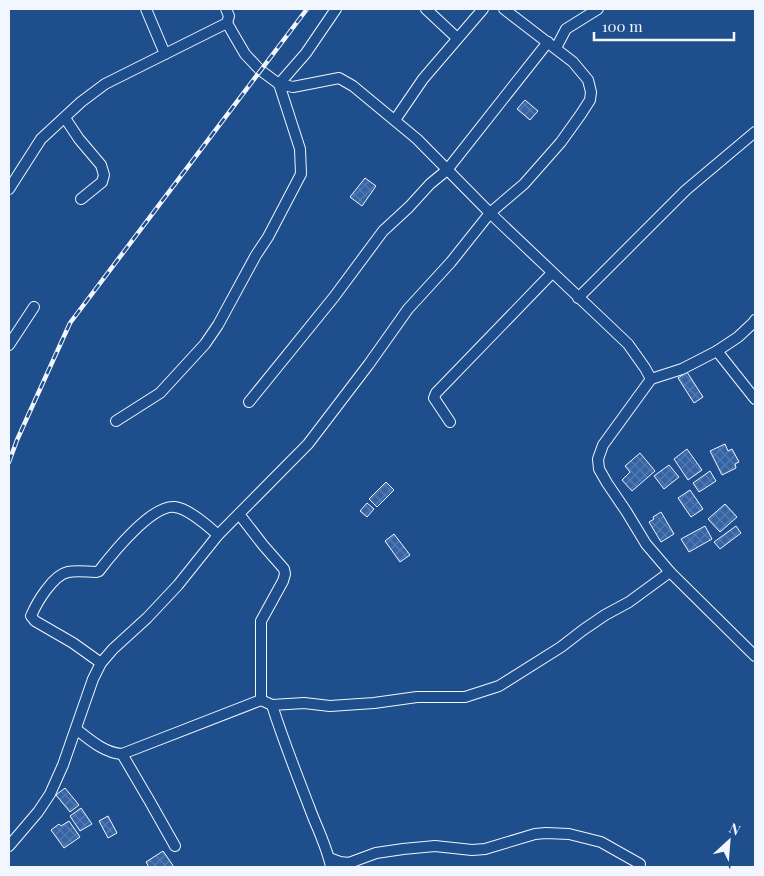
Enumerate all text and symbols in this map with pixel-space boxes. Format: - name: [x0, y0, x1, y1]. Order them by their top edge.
- scale bar: [594, 10, 734, 42]
- text: 100 m: [602, 16, 643, 36]
- north arrow: [704, 816, 754, 866]
- text: N: [726, 818, 744, 840]

